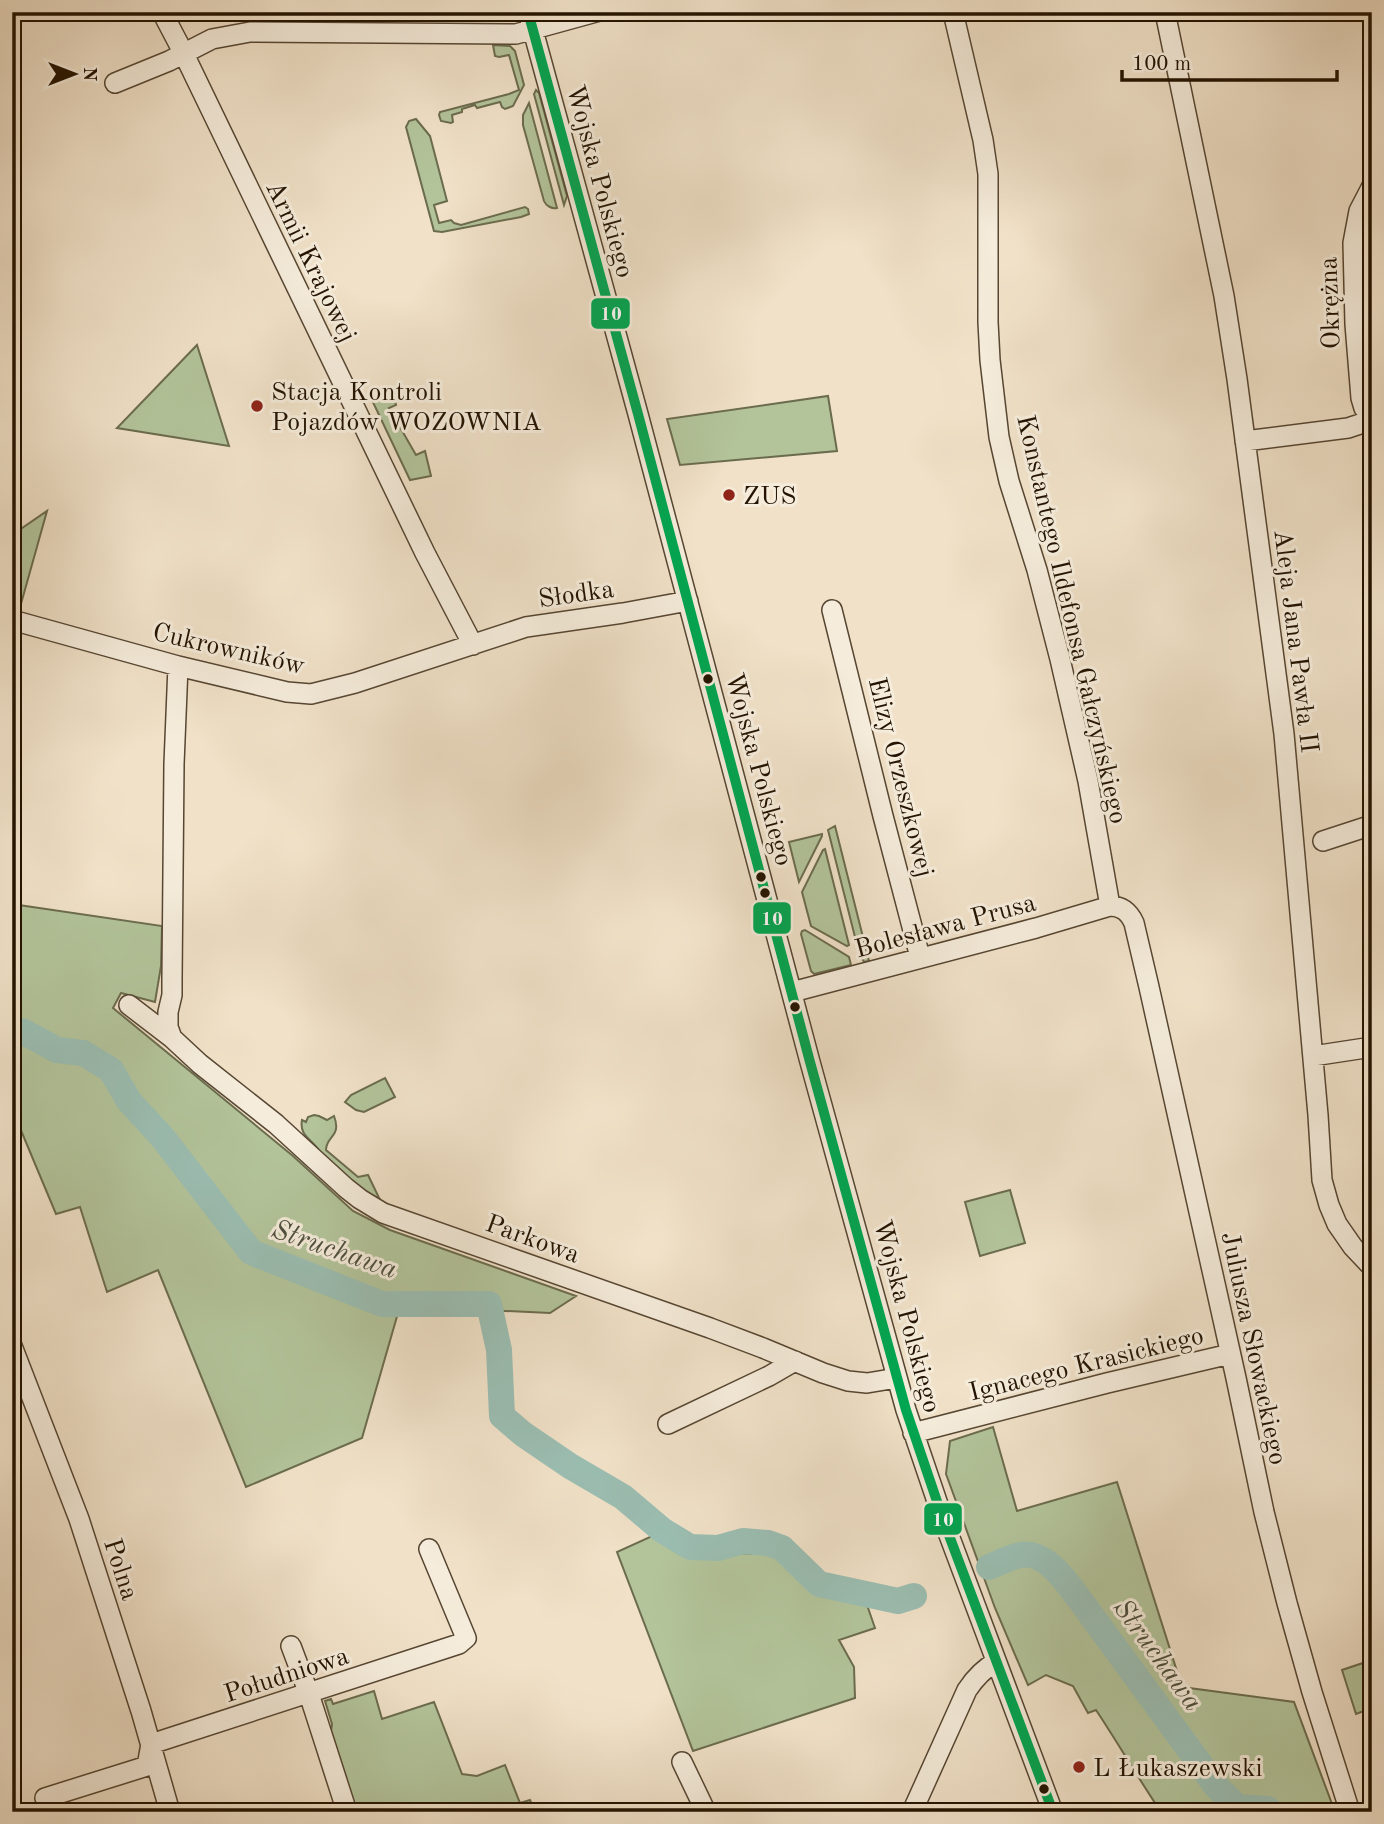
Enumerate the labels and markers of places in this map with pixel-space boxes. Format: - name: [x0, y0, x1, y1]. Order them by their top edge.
- place label: Stacja Kontroli Pojazdów WOZOWNIA: [271, 380, 542, 436]
- marker: Stacja Kontroli Pojazdów WOZOWNIA: [249, 398, 265, 414]
- place label: ZUS: [743, 484, 796, 510]
- marker: ZUS: [721, 487, 737, 503]
- unlabelled marker: [701, 672, 715, 686]
- unlabelled marker: [754, 870, 768, 884]
- unlabelled marker: [758, 886, 772, 900]
- unlabelled marker: [788, 1000, 802, 1014]
- place label: L Łukaszewski: [1093, 1756, 1263, 1782]
- marker: L Łukaszewski: [1071, 1759, 1087, 1775]
- unlabelled marker: [1037, 1782, 1051, 1796]

